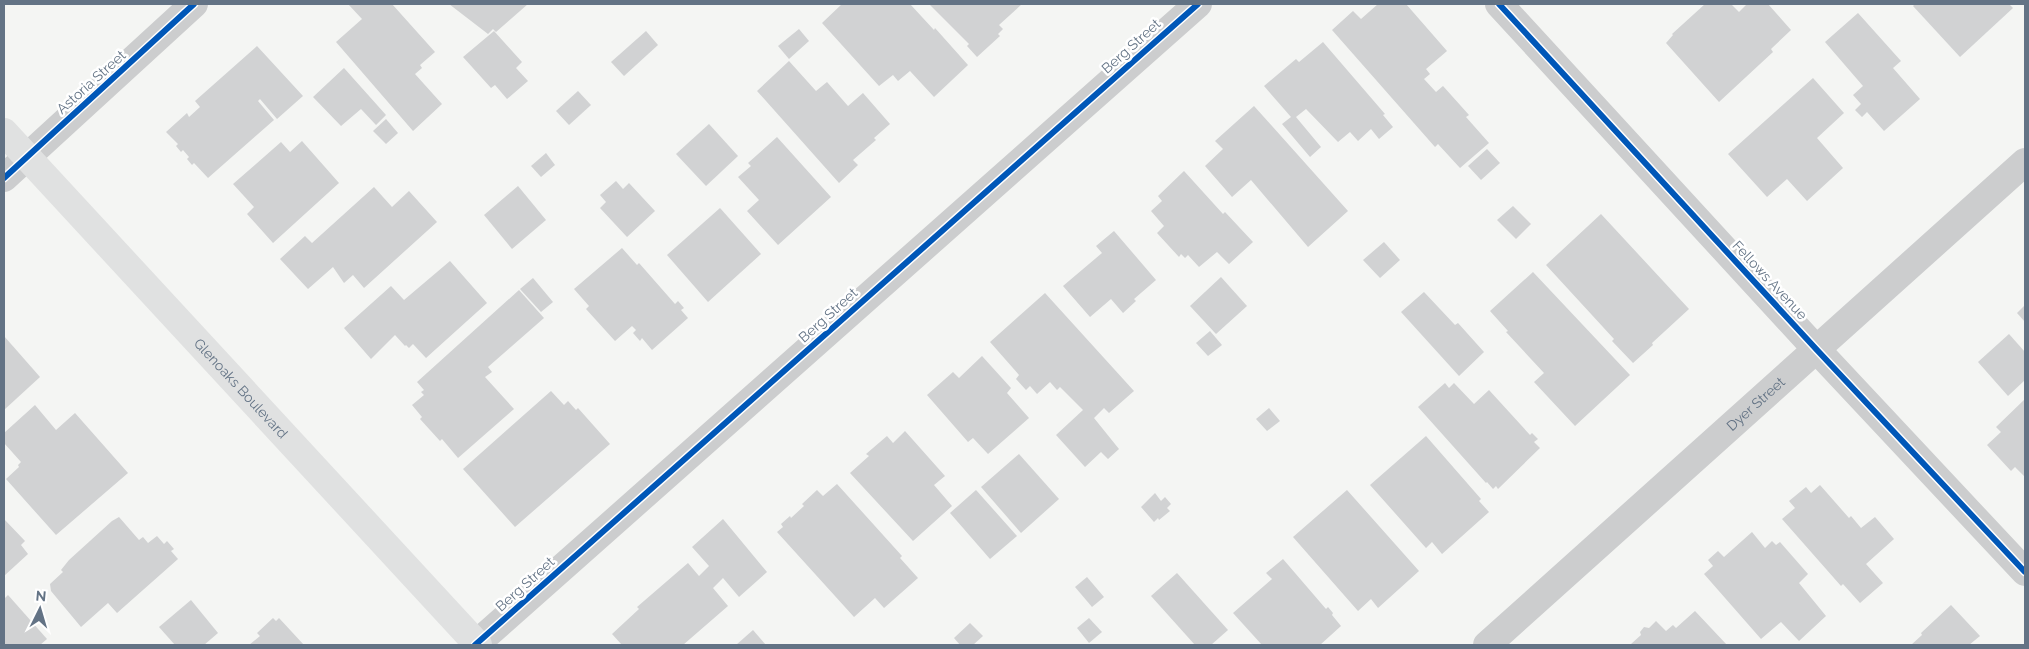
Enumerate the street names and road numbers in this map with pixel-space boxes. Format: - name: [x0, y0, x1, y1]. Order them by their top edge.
- street label: Berg Street: [1098, 15, 1164, 76]
- street label: Astoria Street: [53, 47, 129, 117]
- street label: Fellows Avenue: [1729, 237, 1811, 323]
- street label: Berg Street: [795, 284, 861, 345]
- street label: Glenoaks Boulevard: [191, 335, 291, 442]
- street label: Dyer Street: [1723, 373, 1788, 434]
- street label: Berg Street: [492, 553, 558, 614]

